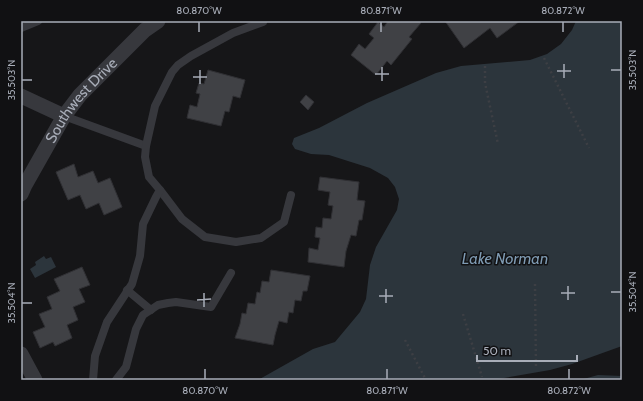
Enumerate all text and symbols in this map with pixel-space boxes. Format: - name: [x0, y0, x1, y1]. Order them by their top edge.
- text: 80.870°W: [176, 4, 222, 17]
- text: 80.871°W: [360, 4, 402, 17]
- text: 80.872°W: [541, 4, 585, 17]
- text: 35.503°N: [626, 50, 639, 90]
- street label: Southwest Drive: [42, 54, 121, 146]
- text: 35.503°N: [5, 60, 18, 100]
- water label: Lake Norman: [462, 249, 548, 268]
- text: 35.504°N: [626, 272, 639, 312]
- text: 35.504°N: [5, 283, 18, 323]
- scale bar: [477, 337, 577, 363]
- text: 50 m: [483, 343, 511, 358]
- text: 80.870°W: [182, 384, 228, 397]
- text: 80.871°W: [366, 384, 408, 397]
- text: 80.872°W: [547, 384, 591, 397]

